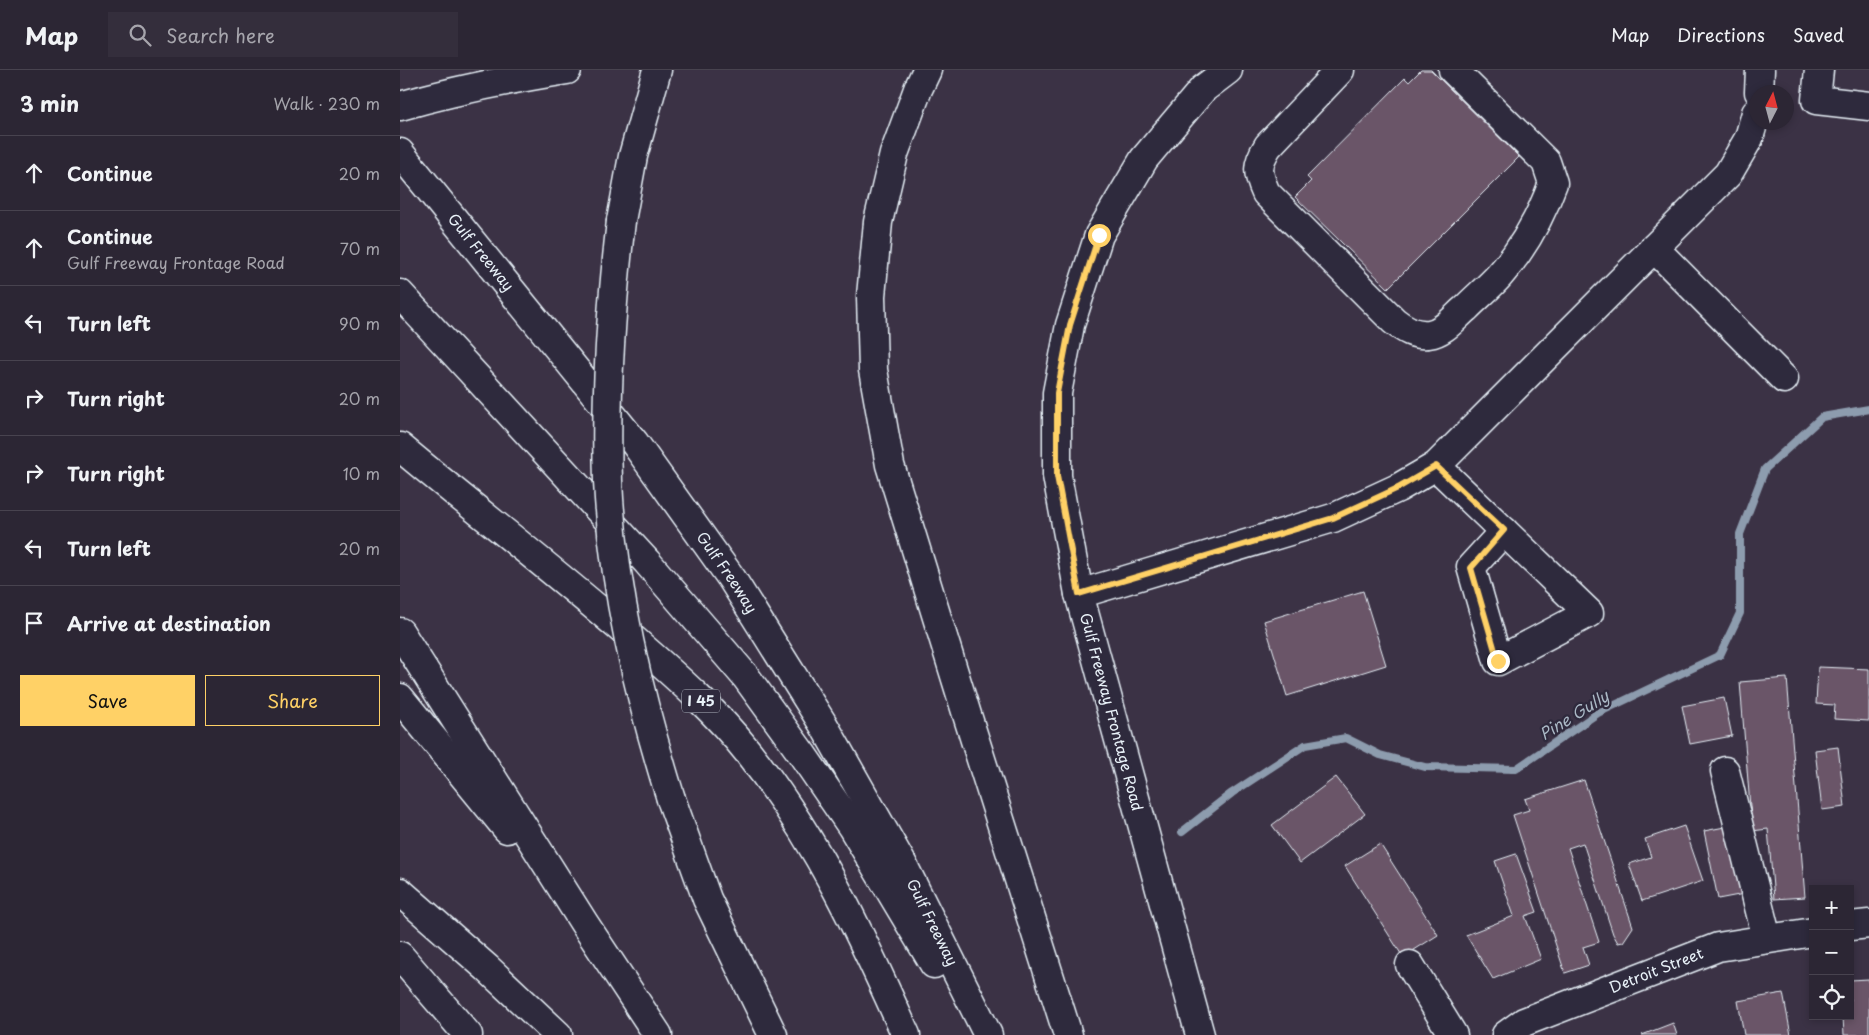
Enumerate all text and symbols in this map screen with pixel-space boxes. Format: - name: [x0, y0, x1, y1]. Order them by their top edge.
- search box: [108, 12, 458, 57]
- text: Map: [25, 17, 78, 53]
- icon: search: [126, 21, 154, 49]
- text: Search here: [166, 21, 275, 49]
- text: Map: [1611, 21, 1649, 48]
- text: Directions: [1677, 21, 1765, 48]
- text: Saved: [1793, 21, 1844, 48]
- north arrow: [1749, 85, 1794, 130]
- text: 3 min: [20, 87, 79, 119]
- text: Walk · 230 m: [273, 91, 380, 115]
- icon: ahead: [20, 159, 48, 187]
- text: Continue: [67, 159, 153, 187]
- text: 20 m: [339, 161, 380, 185]
- street label: Gulf Freeway: [443, 208, 520, 295]
- text: Continue: [67, 222, 153, 250]
- route start: [1088, 224, 1111, 247]
- icon: ahead: [20, 234, 48, 262]
- text: 70 m: [340, 236, 380, 260]
- text: Gulf Freeway Frontage Road: [67, 250, 285, 274]
- icon: left: [20, 309, 48, 337]
- text: Turn left: [67, 309, 151, 337]
- text: 90 m: [339, 311, 380, 335]
- icon: right: [20, 384, 48, 412]
- text: Turn right: [67, 384, 165, 412]
- text: 20 m: [339, 386, 380, 410]
- icon: right: [20, 459, 48, 487]
- text: Turn right: [67, 459, 165, 487]
- text: 10 m: [343, 461, 380, 485]
- street label: Gulf Freeway: [692, 526, 764, 617]
- icon: left: [20, 534, 48, 562]
- text: Turn left: [67, 534, 151, 562]
- text: 20 m: [339, 536, 380, 560]
- icon: arrive: [20, 609, 48, 637]
- text: Arrive at destination: [67, 609, 271, 637]
- street label: Gulf Freeway Frontage Road: [1075, 610, 1150, 813]
- route end: [1487, 650, 1510, 673]
- button: Save: [20, 675, 195, 726]
- button: Share: [205, 675, 380, 726]
- water label: Pine Gully: [1534, 682, 1614, 745]
- road number: I 45: [682, 690, 720, 712]
- street label: Gulf Freeway: [902, 875, 965, 969]
- map controls: [1809, 885, 1854, 1020]
- button: +: [1809, 885, 1854, 930]
- button: −: [1809, 930, 1854, 975]
- street label: Detroit Street: [1605, 941, 1706, 998]
- button: locate: [1809, 975, 1854, 1020]

